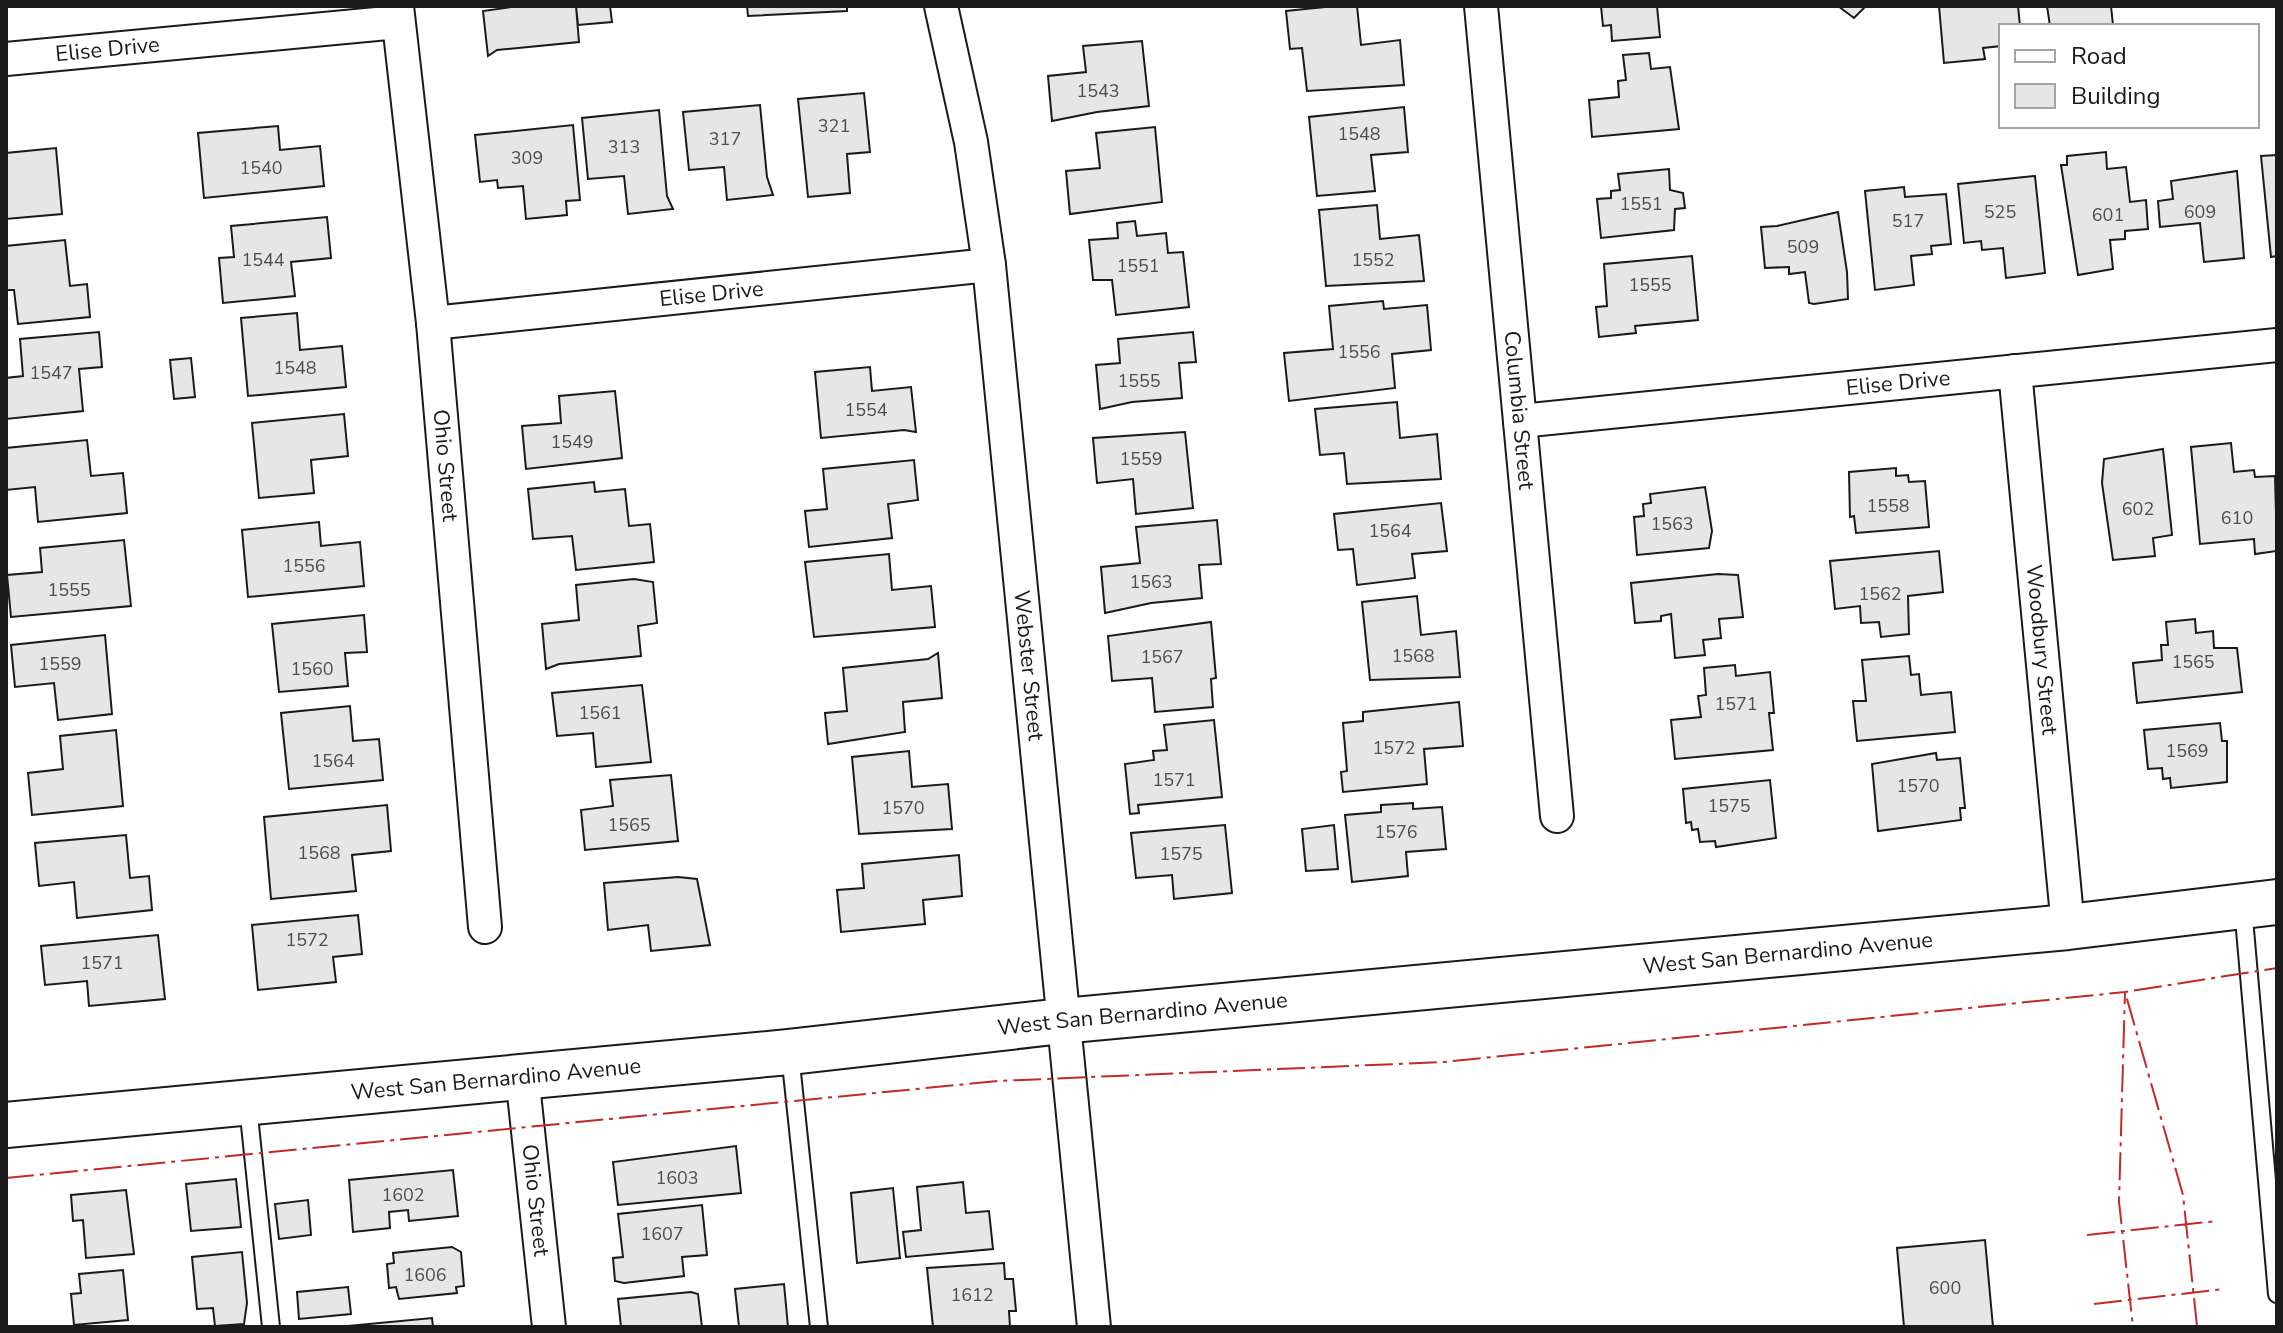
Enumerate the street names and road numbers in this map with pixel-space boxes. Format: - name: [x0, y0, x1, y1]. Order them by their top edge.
- street label: Elise Drive: [54, 30, 161, 69]
- street label: Elise Drive: [658, 274, 765, 314]
- street label: Columbia Street: [1497, 330, 1541, 491]
- street label: Elise Drive: [1845, 363, 1952, 403]
- street label: Ohio Street: [425, 408, 465, 523]
- street label: Woodbury Street: [2019, 563, 2065, 737]
- street label: Webster Street: [1006, 589, 1051, 742]
- street label: West San Bernardino Avenue: [1641, 925, 1934, 982]
- street label: West San Bernardino Avenue: [996, 985, 1289, 1043]
- street label: West San Bernardino Avenue: [349, 1051, 642, 1108]
- street label: Ohio Street: [515, 1143, 556, 1258]

